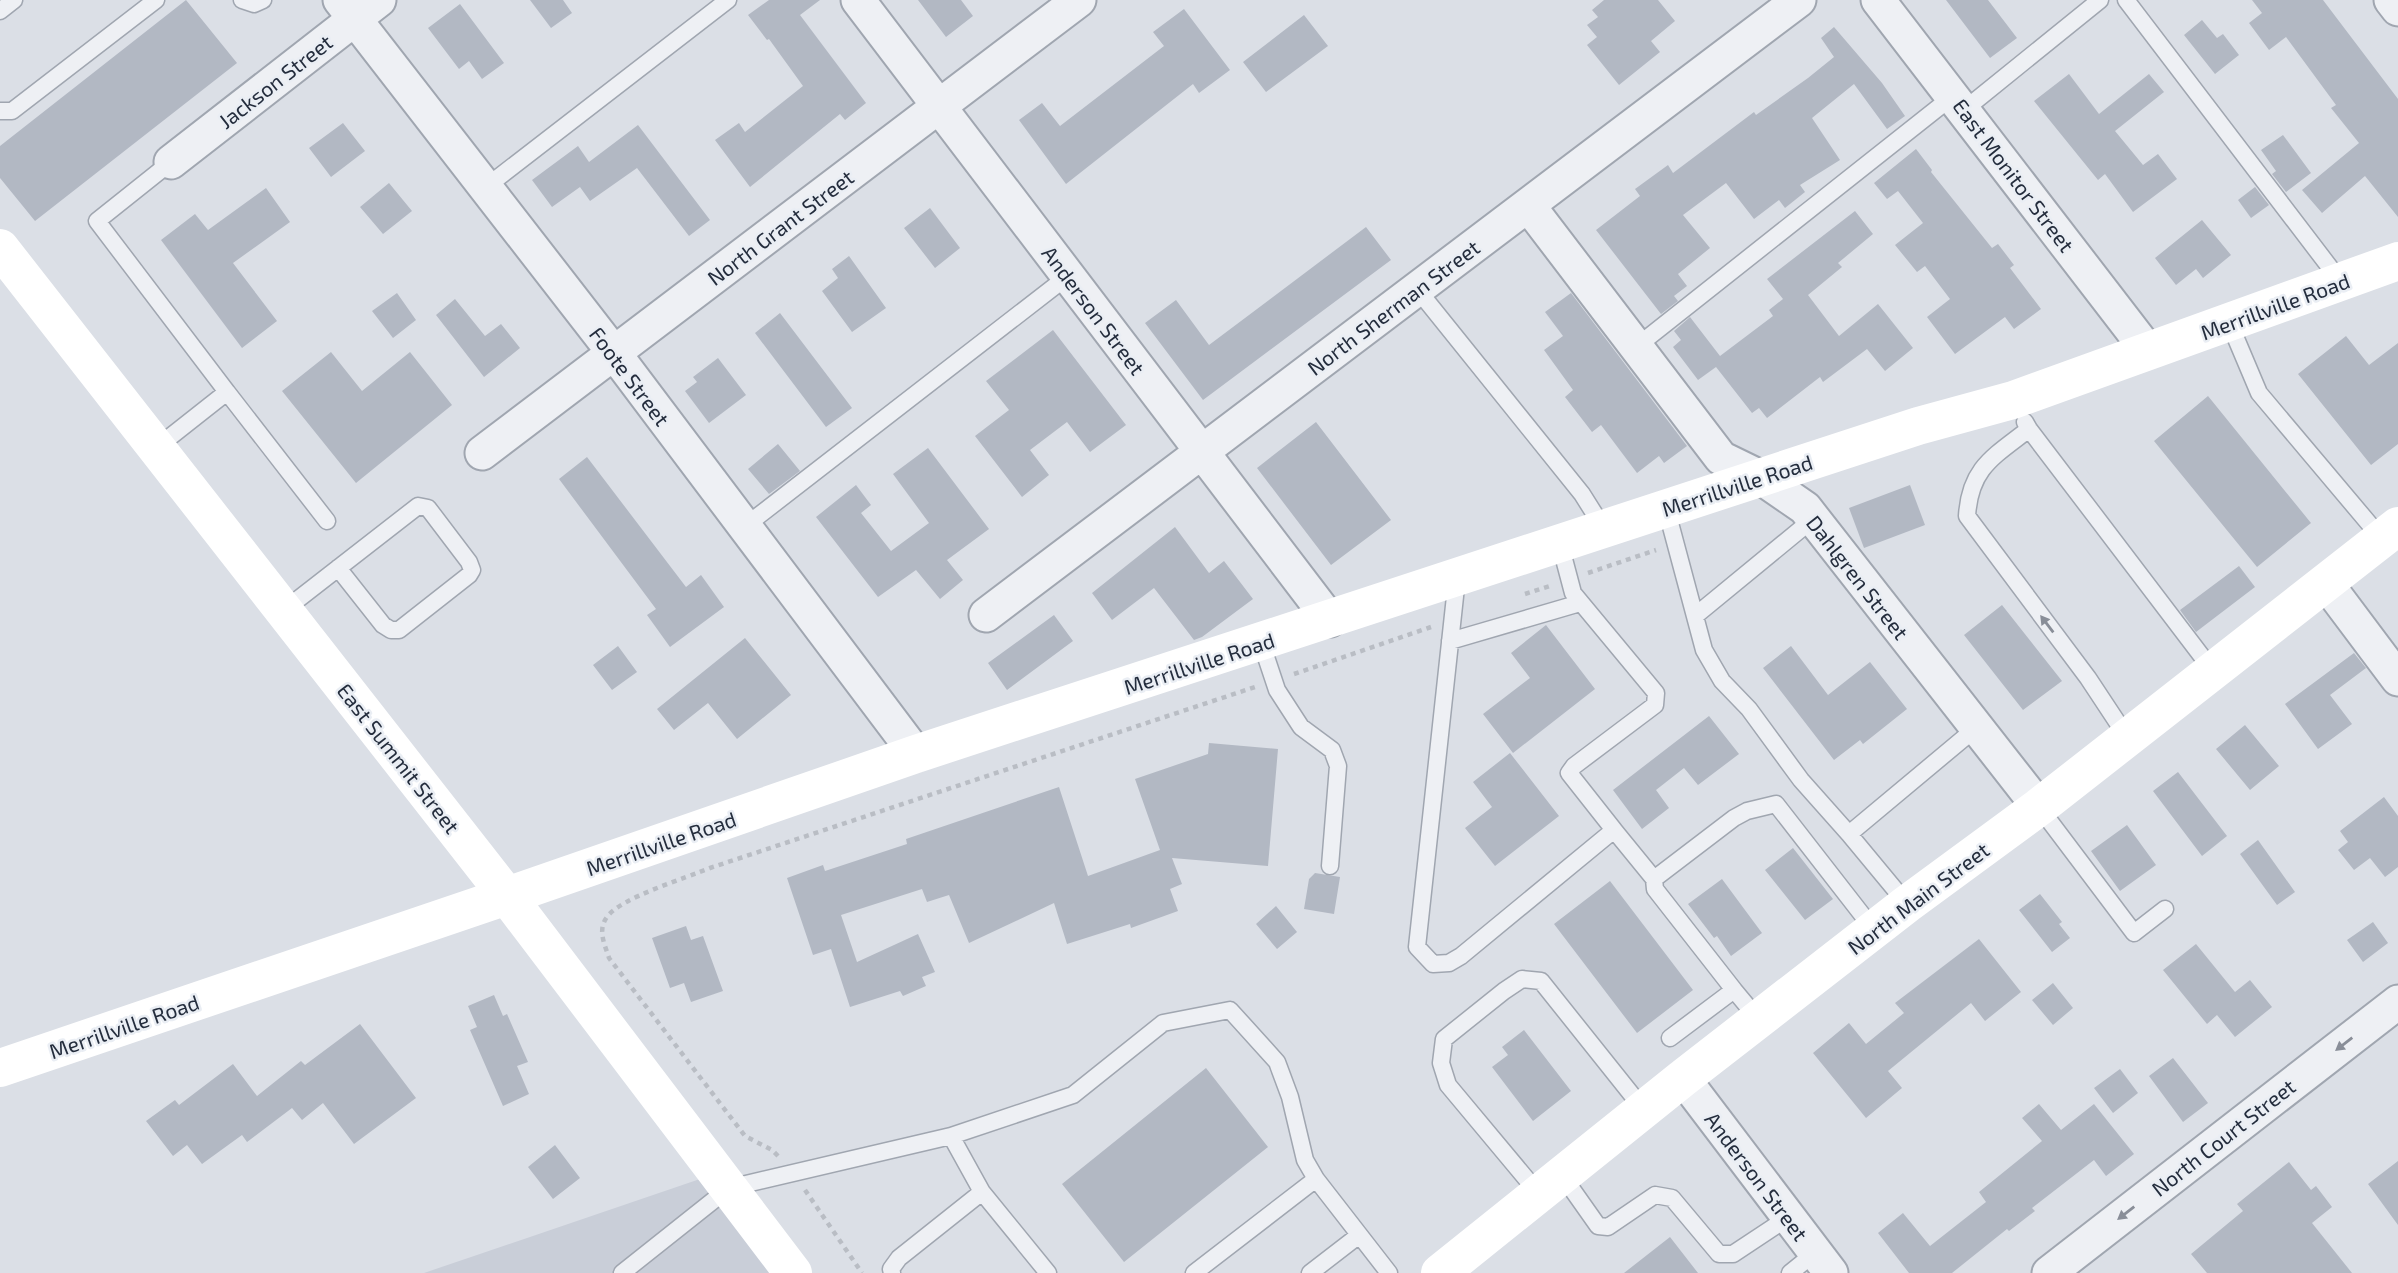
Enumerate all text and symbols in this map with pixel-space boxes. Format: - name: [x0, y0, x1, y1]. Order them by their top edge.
- street label: Jackson Street: [213, 29, 337, 133]
- street label: East Monitor Street: [1948, 93, 2080, 257]
- street label: North Grant Street: [702, 164, 858, 290]
- street label: North Sherman Street: [1302, 234, 1484, 380]
- street label: Anderson Street: [1037, 241, 1151, 379]
- street label: Merrillville Road: [2197, 267, 2353, 345]
- street label: Foote Street: [585, 322, 675, 430]
- street label: Merrillville Road: [1659, 449, 1815, 521]
- street label: Dahlgren Street: [1802, 510, 1914, 644]
- one-way arrow: [2040, 615, 2054, 633]
- street label: Merrillville Road: [1121, 627, 1277, 699]
- street label: East Summit Street: [333, 678, 465, 838]
- street label: Merrillville Road: [583, 806, 739, 880]
- street label: North Main Street: [1842, 837, 1994, 959]
- street label: Merrillville Road: [46, 989, 202, 1063]
- one-way arrow: [2335, 1036, 2353, 1050]
- street label: North Court Street: [2146, 1073, 2300, 1201]
- street label: Anderson Street: [1700, 1107, 1814, 1245]
- one-way arrow: [2117, 1206, 2135, 1221]

